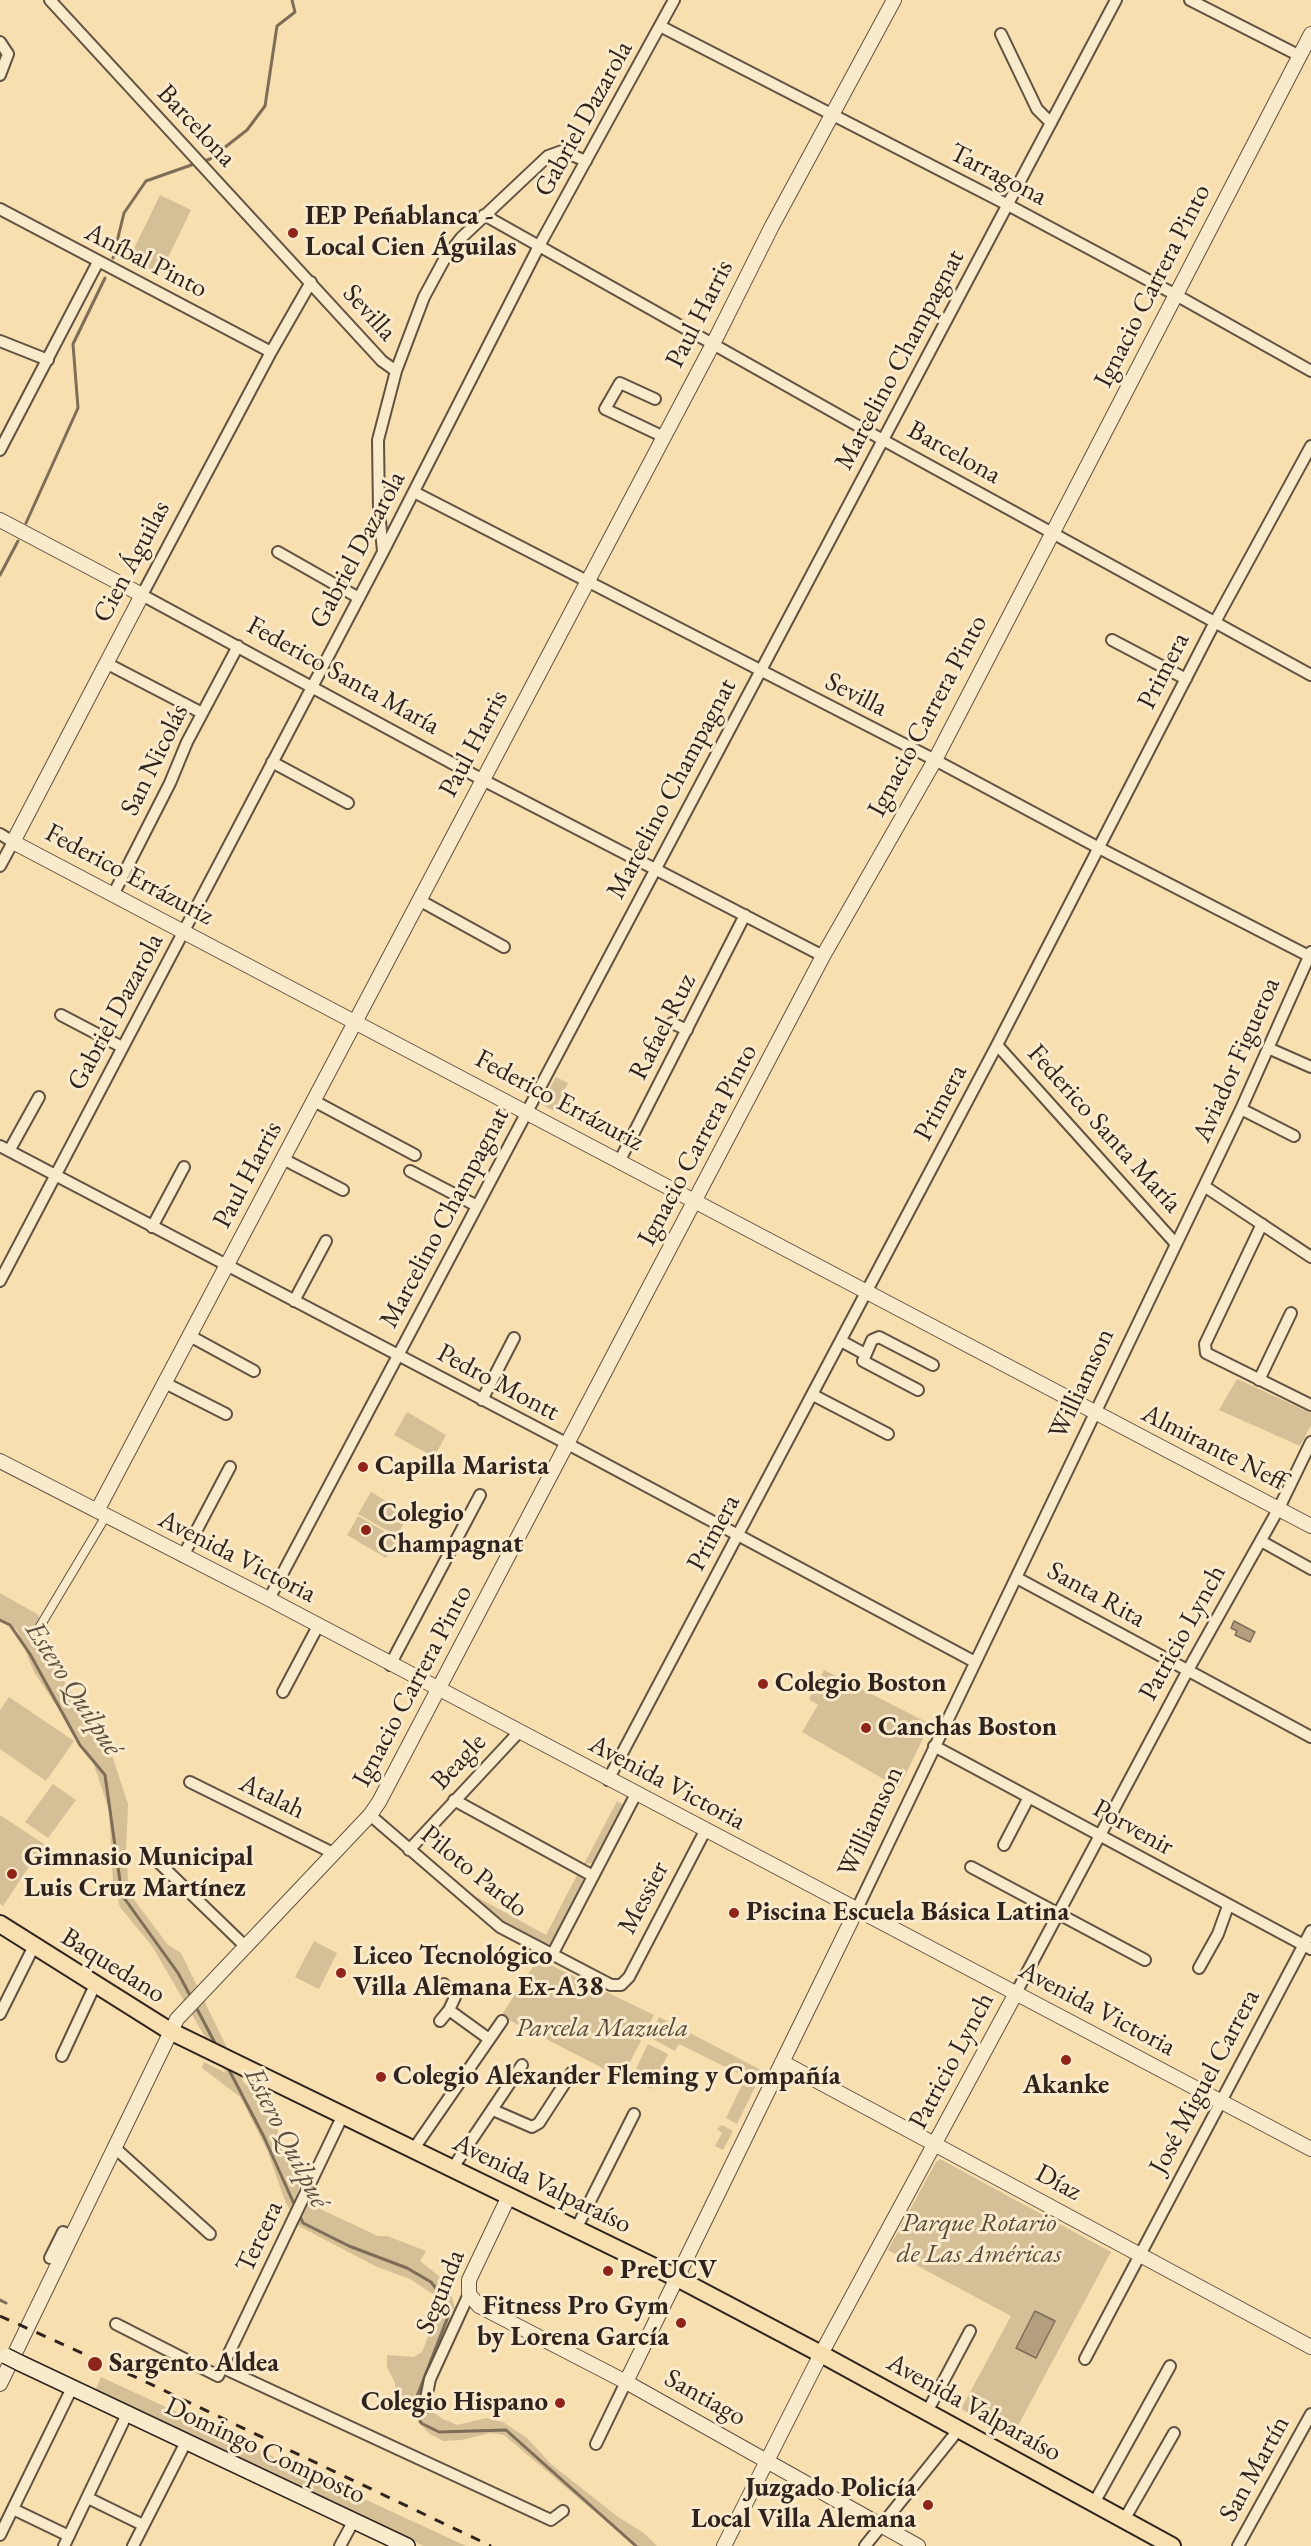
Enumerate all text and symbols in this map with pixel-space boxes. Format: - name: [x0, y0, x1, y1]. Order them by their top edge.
- street label: Gabriel Dazarola: [528, 35, 640, 203]
- street label: Barcelona: [150, 78, 242, 174]
- street label: Tarragona: [944, 137, 1052, 213]
- street label: Ignacio Carrera Pinto: [1088, 179, 1218, 393]
- place label: IEP Peñablanca - Local Cien Águilas: [305, 201, 517, 264]
- street label: Aníbal Pinto: [79, 216, 213, 306]
- marker: IEP Peñablanca - Local Cien Águilas: [286, 226, 300, 240]
- street label: Marcelino Champagnat: [828, 244, 972, 476]
- street label: Paul Harris: [659, 255, 741, 373]
- street label: Sevilla: [335, 278, 403, 348]
- street label: Barcelona: [902, 414, 1006, 492]
- street label: Gabriel Dazarola: [303, 466, 413, 634]
- street label: Cien Águilas: [86, 496, 178, 628]
- street label: Federico Santa María: [241, 610, 445, 742]
- street label: Ignacio Carrera Pinto: [861, 610, 995, 822]
- street label: Primera: [1131, 627, 1197, 715]
- street label: Sevilla: [820, 666, 892, 724]
- street label: Marcelino Champagnat: [600, 673, 744, 905]
- street label: Paul Harris: [432, 685, 516, 803]
- street label: San Nicolás: [114, 699, 196, 821]
- street label: Federico Errázuriz: [39, 817, 219, 933]
- street label: Gabriel Dazarola: [61, 928, 171, 1096]
- street label: Rafael Ruz: [623, 969, 703, 1085]
- street label: Aviador Figueroa: [1186, 973, 1288, 1147]
- street label: Federico Santa María: [1020, 1038, 1188, 1220]
- street label: Ignacio Carrera Pinto: [631, 1039, 765, 1251]
- street label: Federico Errázuriz: [469, 1043, 649, 1159]
- street label: Primera: [907, 1059, 975, 1147]
- street label: Marcelino Champagnat: [373, 1102, 517, 1334]
- street label: Paul Harris: [206, 1116, 290, 1234]
- street label: Williamson: [1042, 1323, 1122, 1445]
- street label: Pedro Montt: [431, 1337, 565, 1429]
- street label: Almirante Neff: [1136, 1398, 1292, 1498]
- place label: Capilla Marista: [375, 1451, 549, 1483]
- marker: Capilla Marista: [356, 1460, 370, 1474]
- street label: Primera: [680, 1489, 748, 1577]
- place label: Colegio Champagnat: [378, 1498, 523, 1561]
- street label: Avenida Victoria: [153, 1503, 321, 1611]
- marker: Colegio Champagnat: [359, 1523, 373, 1537]
- street label: Santa Rita: [1041, 1555, 1151, 1635]
- street label: Patricio Lynch: [1132, 1559, 1234, 1707]
- street label: Ignacio Carrera Pinto: [346, 1580, 480, 1792]
- water label: Estero Quilpué: [17, 1616, 129, 1762]
- place label: Colegio Boston: [775, 1668, 946, 1700]
- marker: Colegio Boston: [756, 1677, 770, 1691]
- place label: Canchas Boston: [878, 1712, 1057, 1744]
- marker: Canchas Boston: [859, 1721, 873, 1735]
- street label: Beagle: [425, 1727, 493, 1797]
- street label: Avenida Victoria: [583, 1728, 751, 1838]
- street label: Williamson: [831, 1761, 911, 1883]
- street label: Atalah: [234, 1767, 310, 1827]
- street label: Porvenir: [1087, 1793, 1179, 1863]
- street label: Piloto Pardo: [414, 1819, 534, 1925]
- place label: Gimnasio Municipal Luis Cruz Martínez: [24, 1842, 254, 1905]
- street label: Messier: [611, 1856, 677, 1940]
- marker: Gimnasio Municipal Luis Cruz Martínez: [5, 1867, 19, 1881]
- place label: Piscina Escuela Básica Latina: [746, 1897, 1069, 1929]
- marker: Piscina Escuela Básica Latina: [727, 1906, 741, 1920]
- street label: Baquedano: [55, 1921, 171, 2011]
- place label: Liceo Tecnológico Villa Alemana Ex-A38: [353, 1941, 604, 2004]
- street label: Avenida Victoria: [1013, 1954, 1181, 2064]
- marker: Liceo Tecnológico Villa Alemana Ex-A38: [334, 1966, 348, 1980]
- street label: José Miguel Carrera: [1143, 1984, 1267, 2180]
- street label: Patricio Lynch: [902, 1987, 1002, 2135]
- park label: Parcela Mazuela: [515, 2013, 689, 2045]
- marker: Akanke: [1059, 2053, 1073, 2067]
- place label: Colegio Alexander Fleming y Compañía: [393, 2061, 841, 2093]
- water label: Estero Quilpué: [236, 2062, 336, 2214]
- marker: Colegio Alexander Fleming y Compañía: [374, 2070, 388, 2084]
- place label: Akanke: [1023, 2070, 1109, 2102]
- street label: Avenida Valparaíso: [447, 2127, 637, 2241]
- street label: Díaz: [1029, 2158, 1087, 2208]
- street label: Tercera: [229, 2196, 291, 2278]
- park label: Parque Rotario de Las Américas: [897, 2208, 1061, 2271]
- street label: Segunda: [410, 2245, 472, 2339]
- place label: PreUCV: [620, 2255, 717, 2287]
- marker: PreUCV: [601, 2264, 615, 2278]
- place label: Fitness Pro Gym by Lorena García: [477, 2291, 669, 2354]
- marker: Fitness Pro Gym by Lorena García: [674, 2316, 688, 2330]
- street label: Avenida Valparaíso: [881, 2347, 1067, 2469]
- place label: Sargento Aldea: [109, 2348, 279, 2380]
- marker: Sargento Aldea: [86, 2355, 104, 2373]
- street label: Santiago: [658, 2362, 752, 2434]
- place label: Colegio Hispano: [361, 2387, 548, 2419]
- street label: Domingo Composto: [160, 2390, 370, 2512]
- marker: Colegio Hispano: [553, 2396, 567, 2410]
- street label: San Martín: [1213, 2410, 1297, 2528]
- place label: Juzgado Policía Local Villa Alemana: [691, 2473, 916, 2536]
- marker: Juzgado Policía Local Villa Alemana: [921, 2498, 935, 2512]

